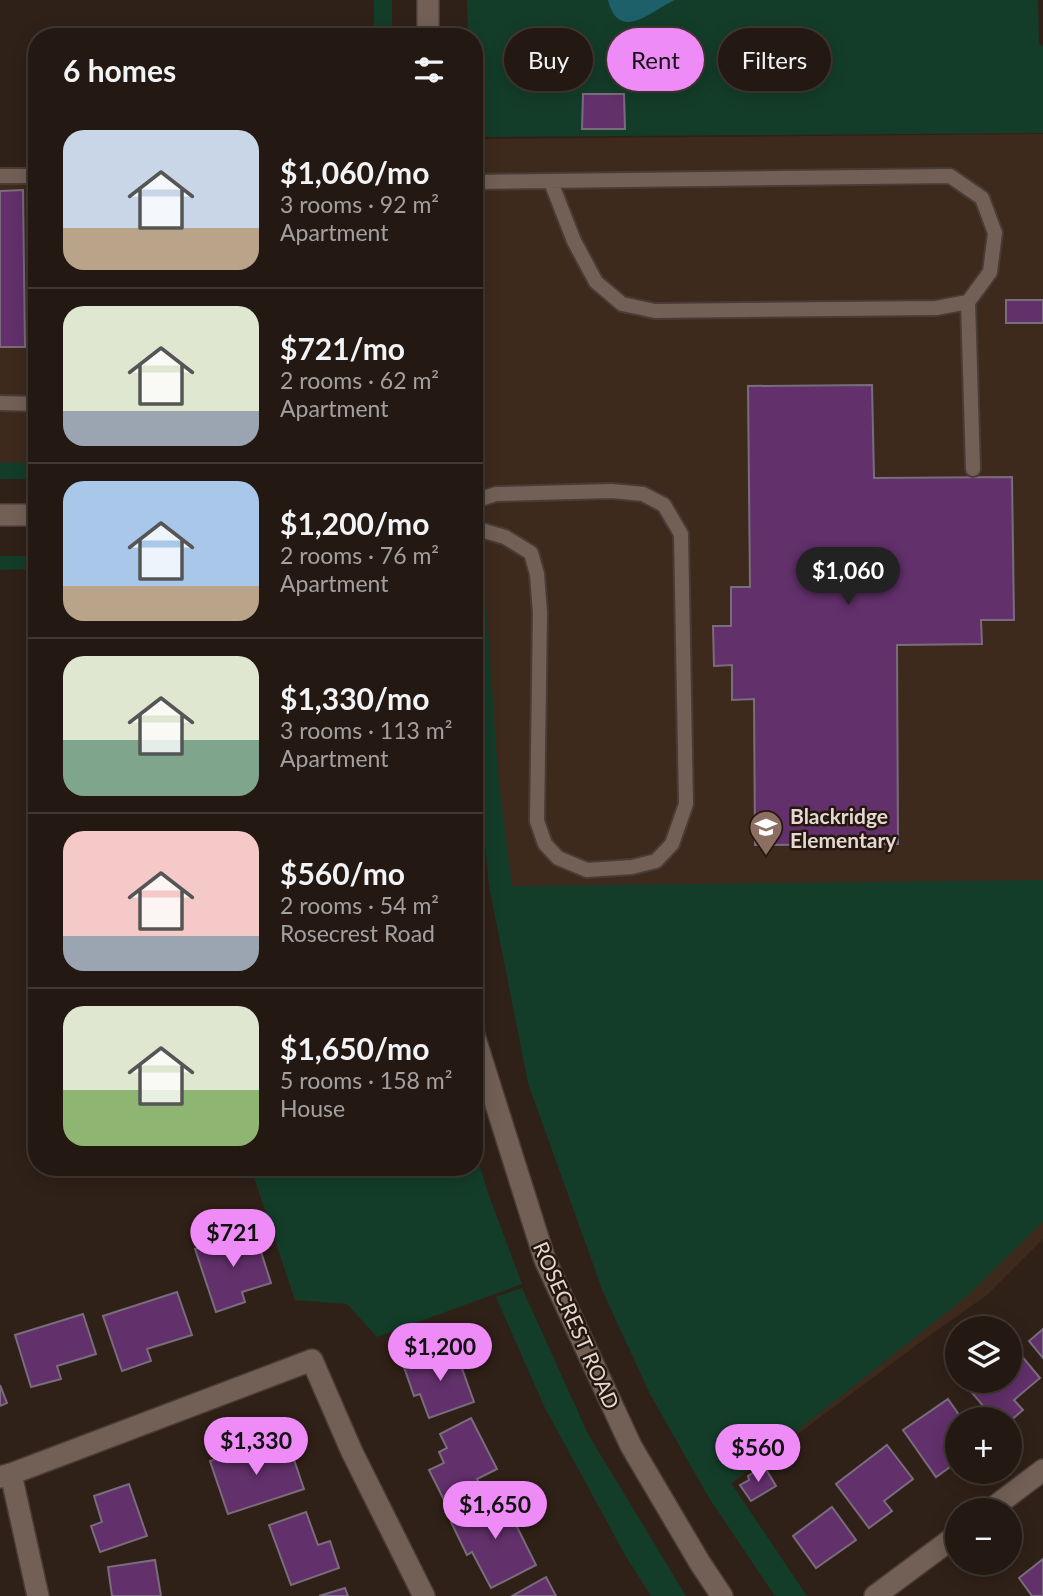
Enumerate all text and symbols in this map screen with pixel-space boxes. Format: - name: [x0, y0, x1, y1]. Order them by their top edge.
- chip: Buy: [504, 28, 593, 91]
- chip: Rent: [607, 28, 704, 91]
- chip: Filters: [718, 28, 831, 91]
- icon: filters: [410, 51, 448, 89]
- text: 6 homes: [63, 52, 176, 88]
- text: $1,060/mo: [280, 154, 429, 190]
- icon: home: [119, 158, 203, 242]
- text: 3 rooms · 92 m²: [280, 190, 439, 218]
- text: Apartment: [280, 218, 388, 246]
- text: $721/mo: [280, 330, 405, 366]
- icon: home: [119, 334, 203, 418]
- text: 2 rooms · 62 m²: [280, 366, 439, 394]
- text: Apartment: [280, 394, 388, 422]
- text: $1,200/mo: [280, 505, 429, 541]
- icon: home: [119, 509, 203, 593]
- text: 2 rooms · 76 m²: [280, 541, 439, 569]
- pin: $1,060: [791, 548, 905, 607]
- text: $1,060: [812, 556, 884, 584]
- text: Apartment: [280, 569, 388, 597]
- text: $1,330/mo: [280, 680, 429, 716]
- icon: home: [119, 684, 203, 768]
- text: 3 rooms · 113 m²: [280, 716, 452, 744]
- text: Apartment: [280, 744, 388, 772]
- place label: Blackridge Elementary: [790, 803, 897, 852]
- school or university icon: Blackridge Elementary: [747, 808, 785, 857]
- text: $560/mo: [280, 855, 405, 891]
- icon: home: [119, 859, 203, 943]
- text: 2 rooms · 54 m²: [280, 891, 439, 919]
- text: Rosecrest Road: [280, 919, 435, 947]
- text: $1,650/mo: [280, 1030, 429, 1066]
- icon: home: [119, 1034, 203, 1118]
- text: 5 rooms · 158 m²: [280, 1066, 452, 1094]
- text: House: [280, 1094, 345, 1122]
- pin: $721: [192, 1210, 274, 1269]
- text: $721: [206, 1218, 260, 1246]
- street label: ROSECREST ROAD: [529, 1237, 625, 1413]
- map controls: [945, 1316, 1022, 1575]
- button: layers: [945, 1316, 1022, 1393]
- pin: $1,200: [383, 1324, 497, 1383]
- text: $1,200: [404, 1332, 476, 1360]
- button: +: [945, 1407, 1022, 1484]
- pin: $1,330: [199, 1418, 313, 1477]
- pin: $560: [717, 1424, 799, 1484]
- text: $1,330: [220, 1426, 292, 1454]
- text: $560: [731, 1433, 785, 1461]
- pin: $1,650: [438, 1482, 552, 1541]
- text: $1,650: [459, 1490, 531, 1518]
- button: −: [945, 1498, 1022, 1575]

